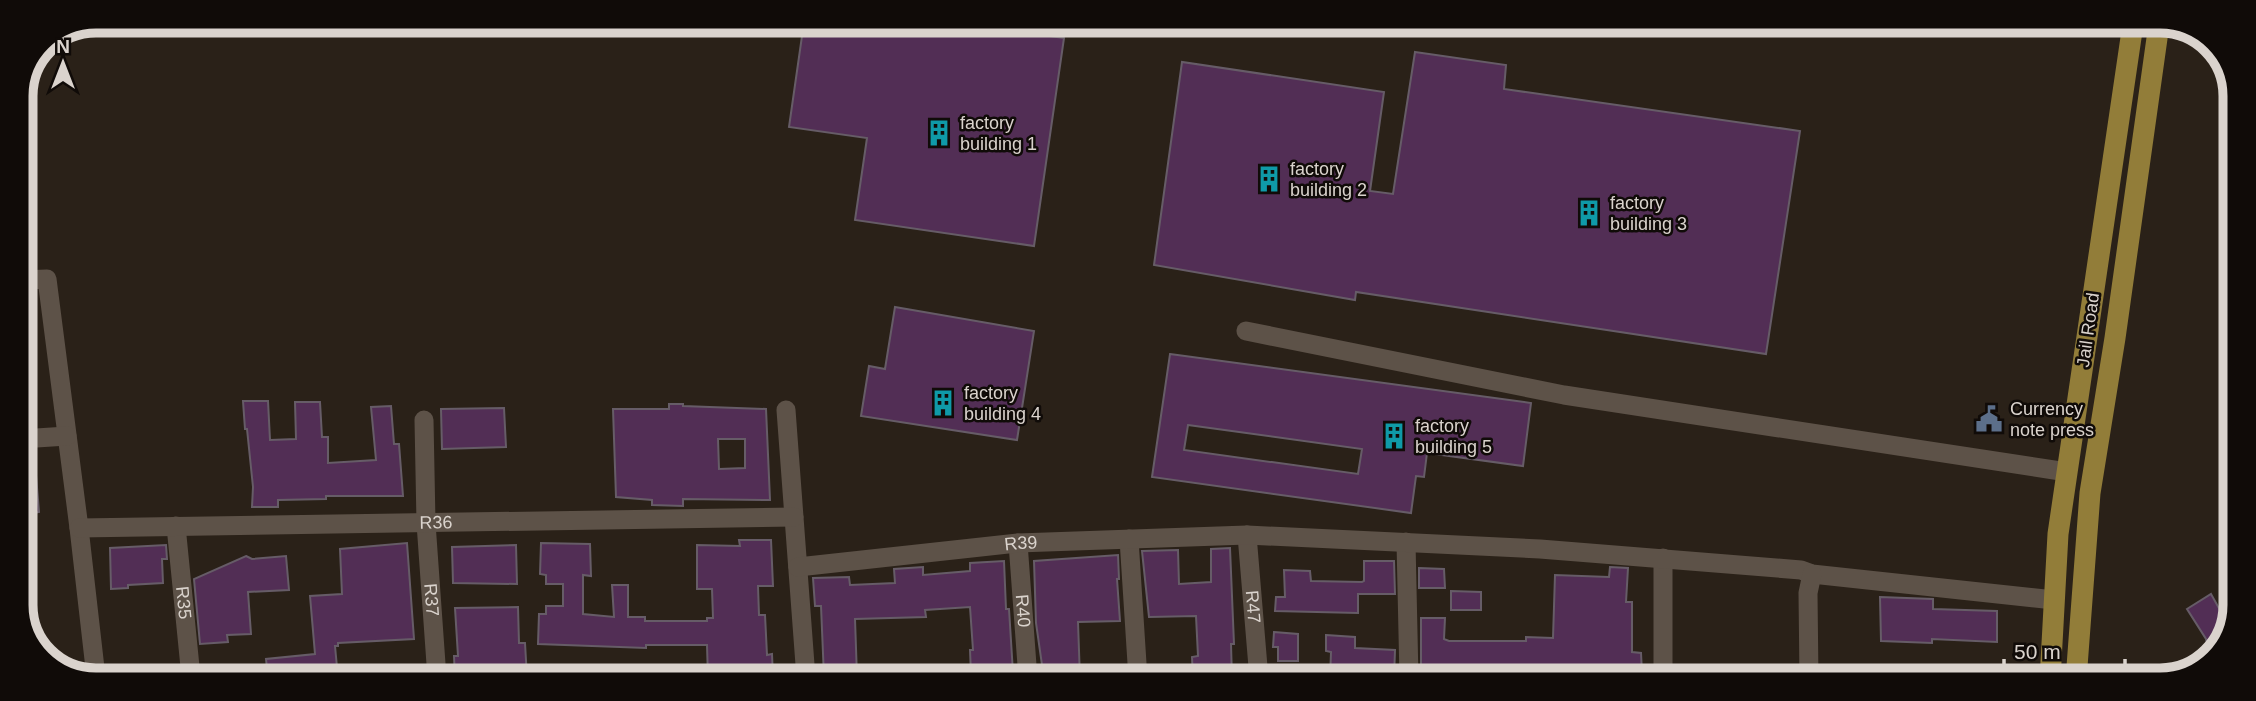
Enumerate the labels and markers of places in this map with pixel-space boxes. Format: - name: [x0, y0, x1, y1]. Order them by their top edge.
- place label: factory building 1: [960, 113, 1037, 154]
- building icon: factory building 1: [924, 118, 954, 148]
- place label: factory building 2: [1290, 159, 1367, 200]
- building icon: factory building 2: [1254, 164, 1284, 194]
- place label: factory building 3: [1610, 193, 1687, 234]
- building icon: factory building 3: [1574, 198, 1604, 228]
- place label: factory building 4: [964, 383, 1041, 424]
- building icon: factory building 4: [928, 388, 958, 418]
- place label: Currency note press: [2010, 399, 2094, 440]
- public building icon: Currency note press: [1974, 404, 2004, 434]
- place label: factory building 5: [1415, 416, 1492, 457]
- building icon: factory building 5: [1379, 421, 1409, 451]

